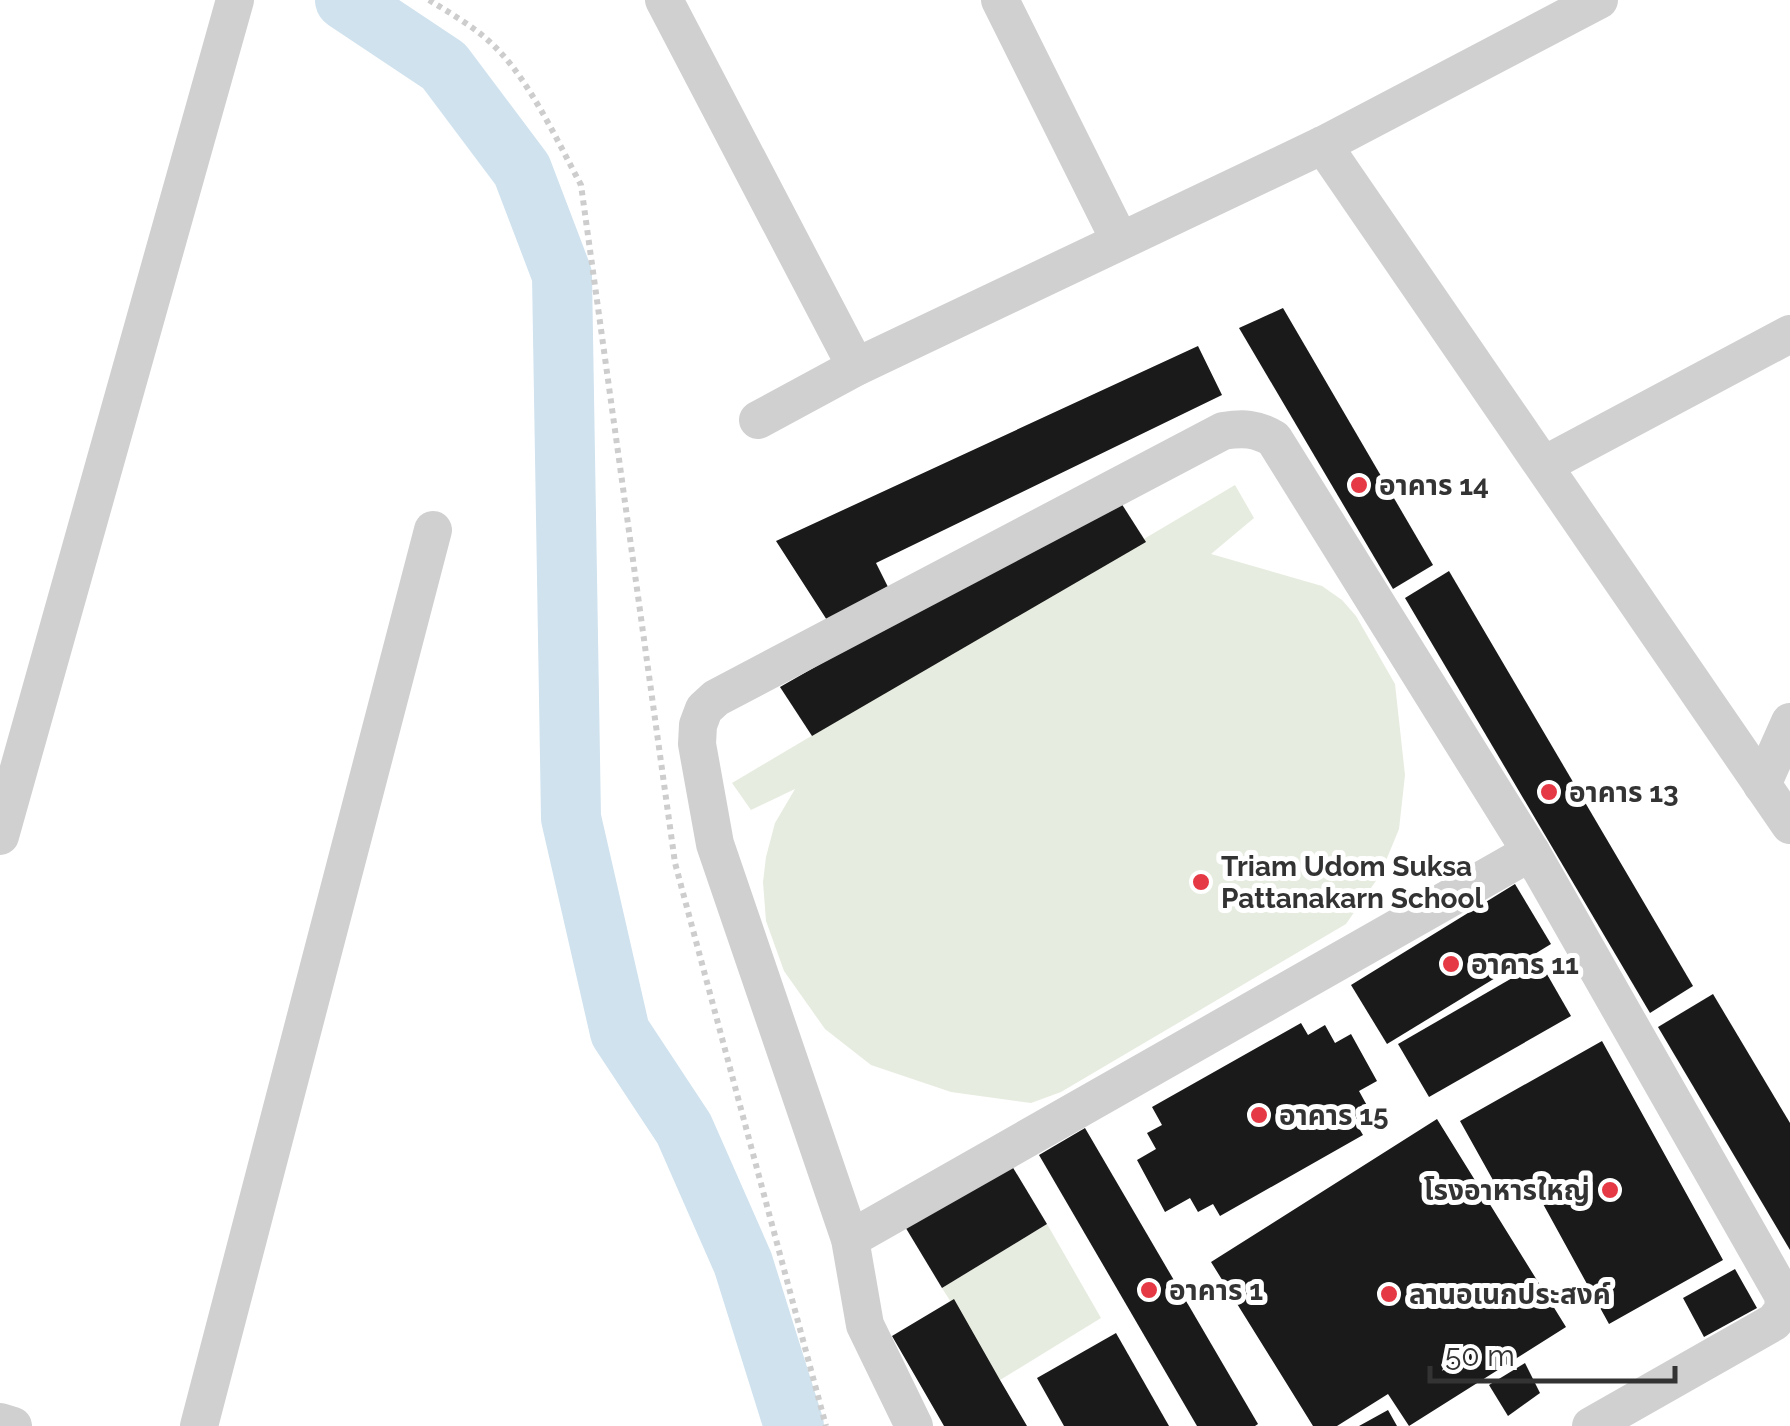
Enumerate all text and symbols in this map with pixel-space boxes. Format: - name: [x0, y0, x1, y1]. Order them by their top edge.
- place label: อาคาร 14: [1379, 469, 1489, 502]
- marker: อาคาร 14: [1348, 474, 1370, 496]
- place label: อาคาร 13: [1569, 776, 1679, 809]
- marker: อาคาร 13: [1538, 781, 1560, 803]
- place label: Triam Udom Suksa Pattanakarn School: [1221, 850, 1484, 915]
- marker: Triam Udom Suksa Pattanakarn School: [1190, 871, 1212, 893]
- place label: อาคาร 11: [1471, 948, 1579, 981]
- marker: อาคาร 11: [1440, 953, 1462, 975]
- place label: อาคาร 15: [1279, 1099, 1389, 1132]
- marker: อาคาร 15: [1248, 1104, 1270, 1126]
- place label: โรงอาหารใหญ่: [1424, 1174, 1590, 1207]
- marker: โรงอาหารใหญ่: [1599, 1179, 1621, 1201]
- place label: อาคาร 1: [1169, 1274, 1263, 1307]
- place label: ลานอเนกประสงค์: [1409, 1278, 1611, 1311]
- marker: อาคาร 1: [1138, 1279, 1160, 1301]
- marker: ลานอเนกประสงค์: [1378, 1283, 1400, 1305]
- scale bar: [1430, 1321, 1675, 1383]
- text: 50 m: [1445, 1338, 1515, 1373]

